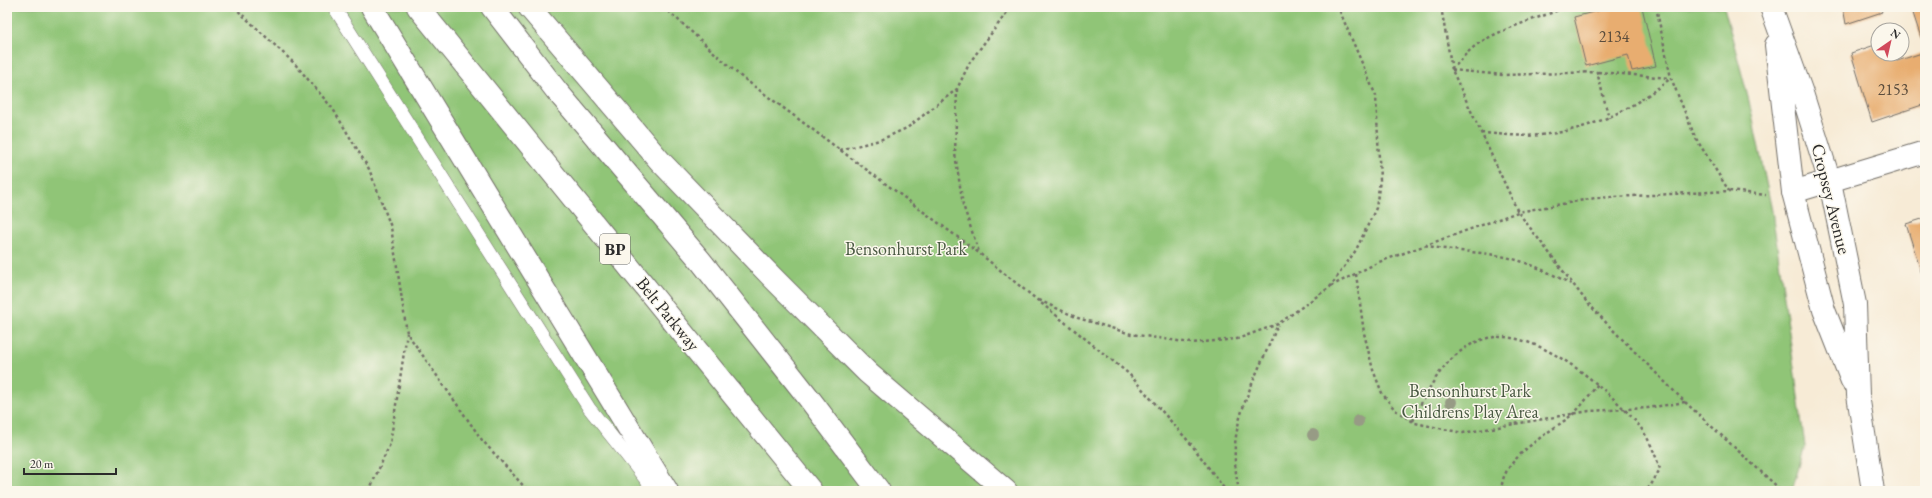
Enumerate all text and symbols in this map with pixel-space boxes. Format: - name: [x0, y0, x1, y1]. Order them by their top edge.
- north arrow: [1870, 22, 1910, 62]
- text: N: [1888, 25, 1903, 42]
- house number: 2134: [1599, 26, 1630, 47]
- house number: 2153: [1878, 79, 1909, 100]
- street label: Cropsey Avenue: [1807, 141, 1856, 256]
- road number: BP: [600, 234, 630, 264]
- park label: Bensonhurst Park: [845, 237, 967, 260]
- street label: Belt Parkway: [632, 272, 705, 356]
- park label: Bensonhurst Park Childrens Play Area: [1401, 379, 1539, 423]
- scale bar: [24, 450, 116, 476]
- text: 20 m: [30, 456, 54, 472]

